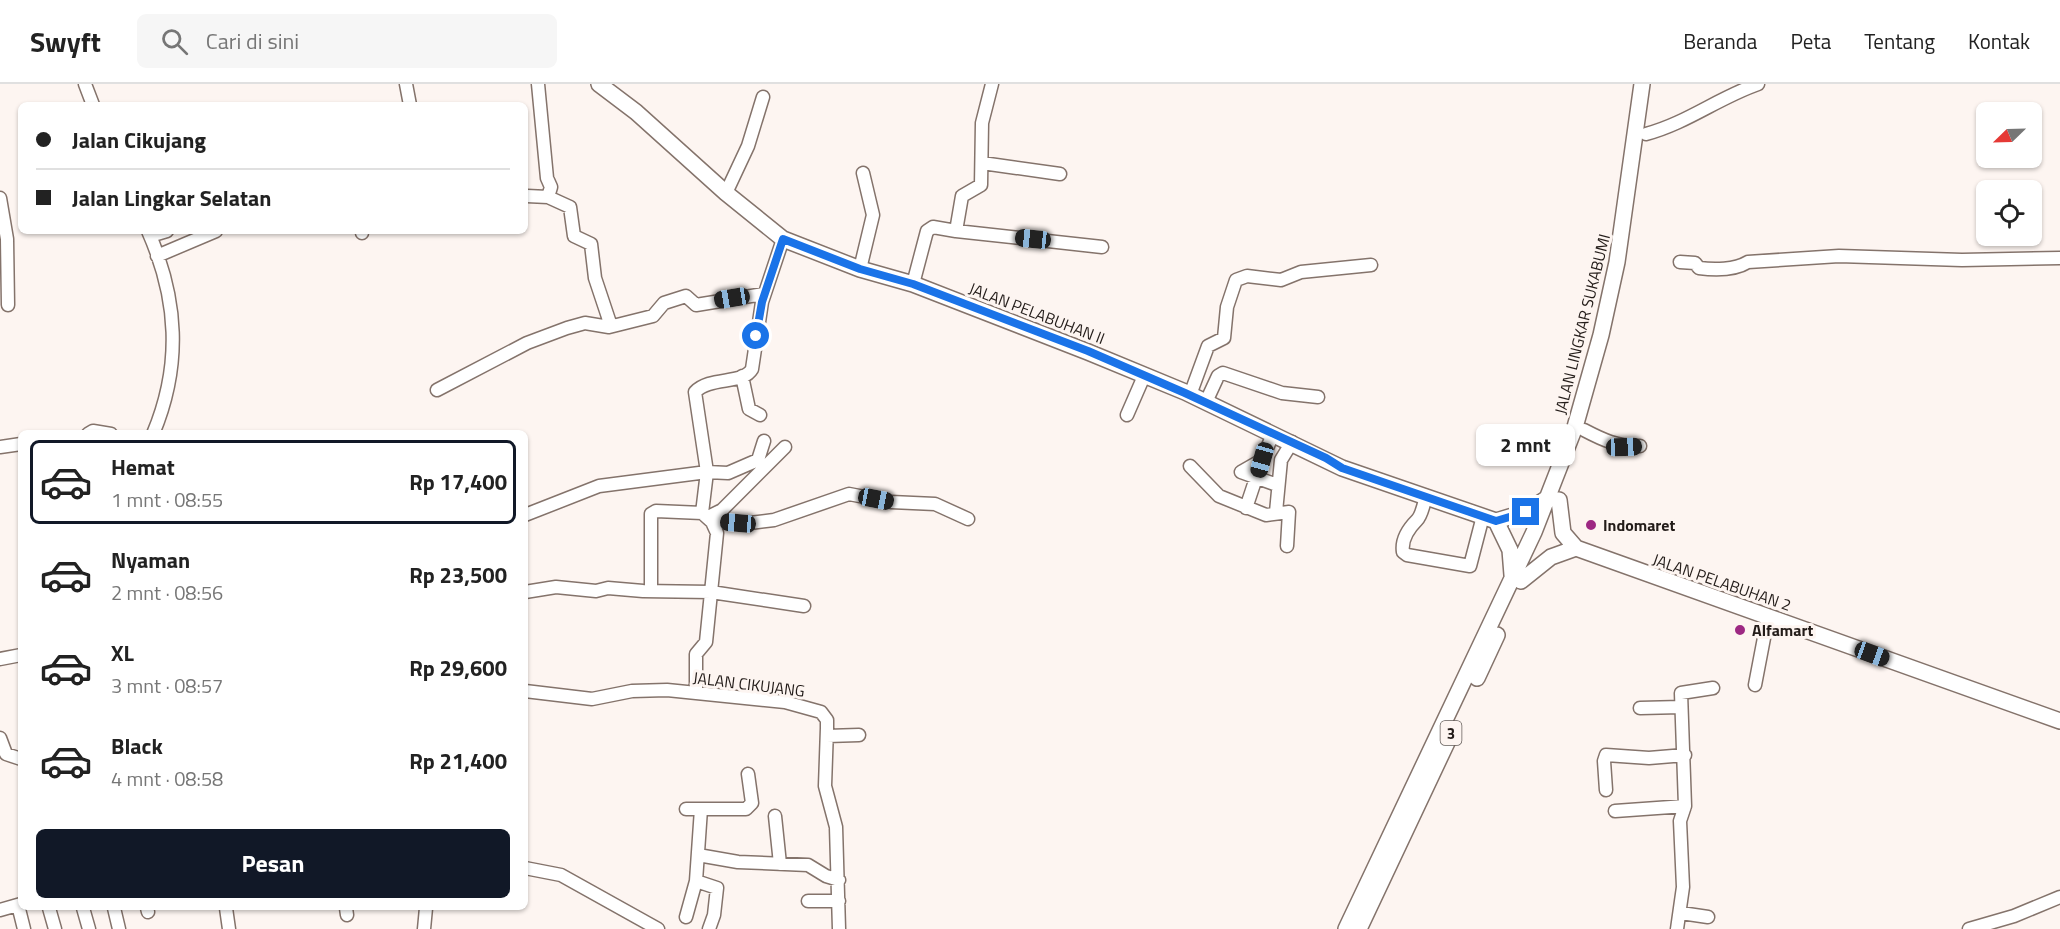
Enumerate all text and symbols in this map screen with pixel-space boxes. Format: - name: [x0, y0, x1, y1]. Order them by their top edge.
- search box: [137, 14, 557, 68]
- text: Swyft: [30, 20, 101, 63]
- text: Cari di sini: [206, 24, 299, 58]
- icon: search: [158, 25, 191, 58]
- text: Beranda: [1683, 25, 1757, 57]
- text: Peta: [1790, 25, 1831, 57]
- text: Tentang: [1864, 25, 1935, 57]
- text: Kontak: [1968, 25, 2030, 57]
- north arrow: [1976, 102, 2042, 168]
- map controls: [1976, 102, 2042, 246]
- text: Jalan Cikujang: [72, 123, 206, 157]
- button: locate: [1976, 180, 2042, 246]
- text: Jalan Lingkar Selatan: [72, 181, 271, 215]
- car: [1014, 228, 1052, 250]
- street label: JALAN LINGKAR SUKABUMI: [1548, 231, 1616, 417]
- street label: JALAN PELABUHAN II: [966, 276, 1108, 350]
- car: [713, 286, 751, 310]
- route start: [742, 322, 769, 349]
- callout: 2 mnt: [1476, 425, 1576, 467]
- text: 2 mnt: [1500, 429, 1551, 460]
- car: [1606, 437, 1642, 457]
- car: [1248, 440, 1276, 480]
- text: Hemat: [111, 450, 175, 484]
- icon: car: [39, 455, 93, 509]
- text: Rp 17,400: [409, 465, 507, 499]
- text: 1 mnt · 08:55: [111, 484, 223, 515]
- car: [857, 487, 895, 511]
- route end: [1512, 498, 1539, 525]
- car: [719, 512, 757, 534]
- place label: Indomaret: [1603, 513, 1675, 537]
- marker: Indomaret: [1584, 518, 1598, 532]
- text: Nyaman: [111, 543, 190, 577]
- street label: JALAN PELABUHAN 2: [1650, 547, 1794, 617]
- icon: car: [39, 548, 93, 602]
- text: Rp 23,500: [409, 558, 507, 592]
- text: 2 mnt · 08:56: [111, 577, 223, 608]
- place label: Alfamart: [1752, 618, 1813, 642]
- marker: Alfamart: [1733, 623, 1747, 637]
- text: XL: [111, 636, 134, 670]
- car: [1852, 639, 1892, 669]
- icon: car: [39, 641, 93, 695]
- text: Rp 29,600: [409, 651, 507, 685]
- street label: JALAN CIKUJANG: [692, 665, 806, 703]
- text: 3 mnt · 08:57: [111, 670, 223, 701]
- road number: 3: [1440, 721, 1462, 745]
- text: Black: [111, 729, 163, 763]
- icon: car: [39, 734, 93, 788]
- text: Rp 21,400: [409, 744, 507, 778]
- text: 4 mnt · 08:58: [111, 763, 223, 794]
- button: Pesan: [36, 829, 510, 898]

